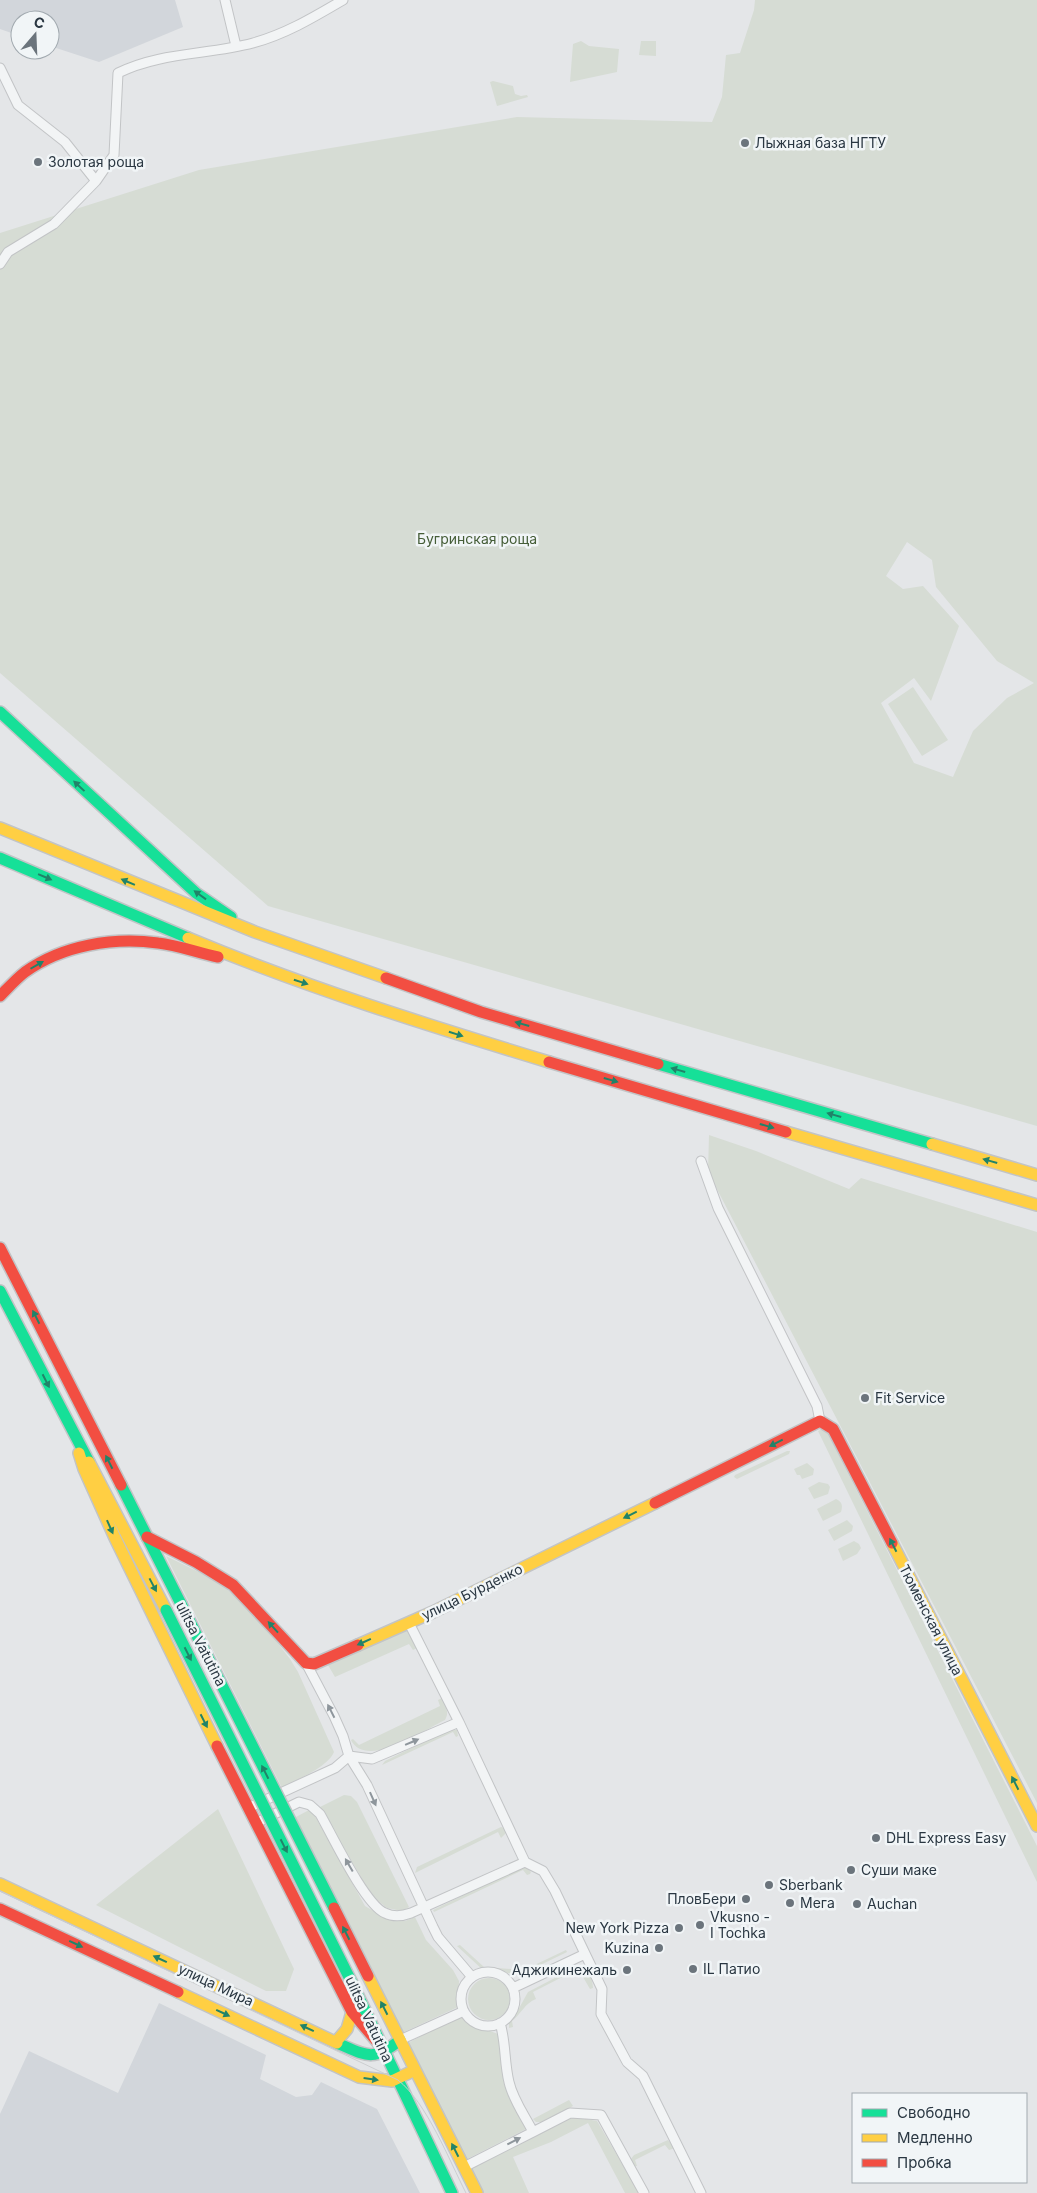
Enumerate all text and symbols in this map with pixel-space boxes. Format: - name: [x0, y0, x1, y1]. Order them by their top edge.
- north arrow: [10, 10, 60, 60]
- text: С: [32, 13, 47, 32]
- place label: Лыжная база НГТУ: [755, 134, 886, 151]
- marker: Лыжная база НГТУ: [739, 137, 751, 149]
- place label: Золотая роща: [48, 153, 144, 170]
- marker: Золотая роща: [32, 156, 44, 168]
- park label: Бугринская роща: [417, 530, 537, 547]
- one-way arrow: [74, 780, 86, 792]
- one-way arrow: [38, 874, 52, 882]
- one-way arrow: [121, 877, 135, 885]
- one-way arrow: [193, 890, 207, 900]
- one-way arrow: [31, 960, 44, 969]
- one-way arrow: [294, 979, 309, 987]
- one-way arrow: [515, 1020, 530, 1028]
- one-way arrow: [448, 1031, 463, 1038]
- one-way arrow: [671, 1065, 686, 1073]
- one-way arrow: [604, 1077, 619, 1085]
- one-way arrow: [827, 1111, 842, 1119]
- one-way arrow: [760, 1122, 775, 1130]
- one-way arrow: [983, 1156, 998, 1164]
- one-way arrow: [32, 1310, 40, 1324]
- one-way arrow: [42, 1374, 50, 1388]
- place label: Fit Service: [875, 1389, 945, 1406]
- marker: Fit Service: [859, 1392, 871, 1404]
- one-way arrow: [769, 1439, 783, 1447]
- one-way arrow: [105, 1455, 113, 1469]
- one-way arrow: [623, 1511, 638, 1519]
- one-way arrow: [107, 1520, 115, 1534]
- one-way arrow: [889, 1537, 897, 1552]
- street label: улица Бурденко: [419, 1560, 525, 1623]
- street label: Тюменская улица: [896, 1561, 967, 1678]
- one-way arrow: [149, 1578, 157, 1592]
- street label: ulitsa Vatutina: [173, 1599, 230, 1689]
- one-way arrow: [268, 1621, 279, 1634]
- one-way arrow: [357, 1639, 371, 1647]
- one-way arrow: [184, 1646, 192, 1661]
- one-way arrow: [327, 1704, 335, 1718]
- one-way arrow: [201, 1714, 209, 1728]
- one-way arrow: [405, 1738, 419, 1746]
- one-way arrow: [261, 1765, 269, 1779]
- one-way arrow: [1011, 1775, 1019, 1790]
- one-way arrow: [369, 1792, 377, 1806]
- place label: DHL Express Easy: [886, 1829, 1007, 1846]
- marker: DHL Express Easy: [870, 1832, 882, 1844]
- one-way arrow: [280, 1839, 288, 1853]
- one-way arrow: [344, 1858, 353, 1871]
- place label: Суши маке: [861, 1861, 937, 1878]
- marker: Суши маке: [845, 1864, 857, 1876]
- place label: Sberbank: [779, 1876, 843, 1893]
- marker: Sberbank: [763, 1879, 775, 1891]
- place label: ПловБери: [667, 1890, 736, 1907]
- marker: ПловБери: [740, 1893, 752, 1905]
- place label: Мега: [800, 1894, 835, 1911]
- place label: Auchan: [867, 1895, 917, 1912]
- marker: Мега: [784, 1897, 796, 1909]
- marker: Auchan: [851, 1898, 863, 1910]
- place label: Vkusno - I Tochka: [710, 1908, 770, 1941]
- place label: New York Pizza: [566, 1919, 669, 1936]
- marker: Vkusno - I Tochka: [694, 1919, 706, 1931]
- marker: New York Pizza: [673, 1922, 685, 1934]
- one-way arrow: [342, 1926, 350, 1940]
- place label: Kuzina: [605, 1939, 649, 1956]
- one-way arrow: [69, 1941, 83, 1949]
- marker: Kuzina: [653, 1942, 665, 1954]
- one-way arrow: [153, 1955, 167, 1963]
- street label: улица Мира: [176, 1960, 257, 2009]
- place label: IL Патио: [703, 1960, 760, 1977]
- place label: Аджикинежаль: [512, 1961, 617, 1978]
- marker: IL Патио: [687, 1963, 699, 1975]
- marker: Аджикинежаль: [621, 1964, 633, 1976]
- street label: ulitsa Vatutina: [342, 1973, 397, 2064]
- one-way arrow: [380, 2001, 388, 2015]
- one-way arrow: [216, 2009, 230, 2017]
- one-way arrow: [300, 2024, 314, 2032]
- one-way arrow: [364, 2075, 380, 2083]
- legend: [852, 2093, 1027, 2183]
- text: Свободно: [897, 2103, 971, 2122]
- text: Медленно: [897, 2128, 973, 2147]
- one-way arrow: [507, 2137, 521, 2145]
- one-way arrow: [451, 2142, 459, 2157]
- text: Пробка: [897, 2153, 952, 2172]

